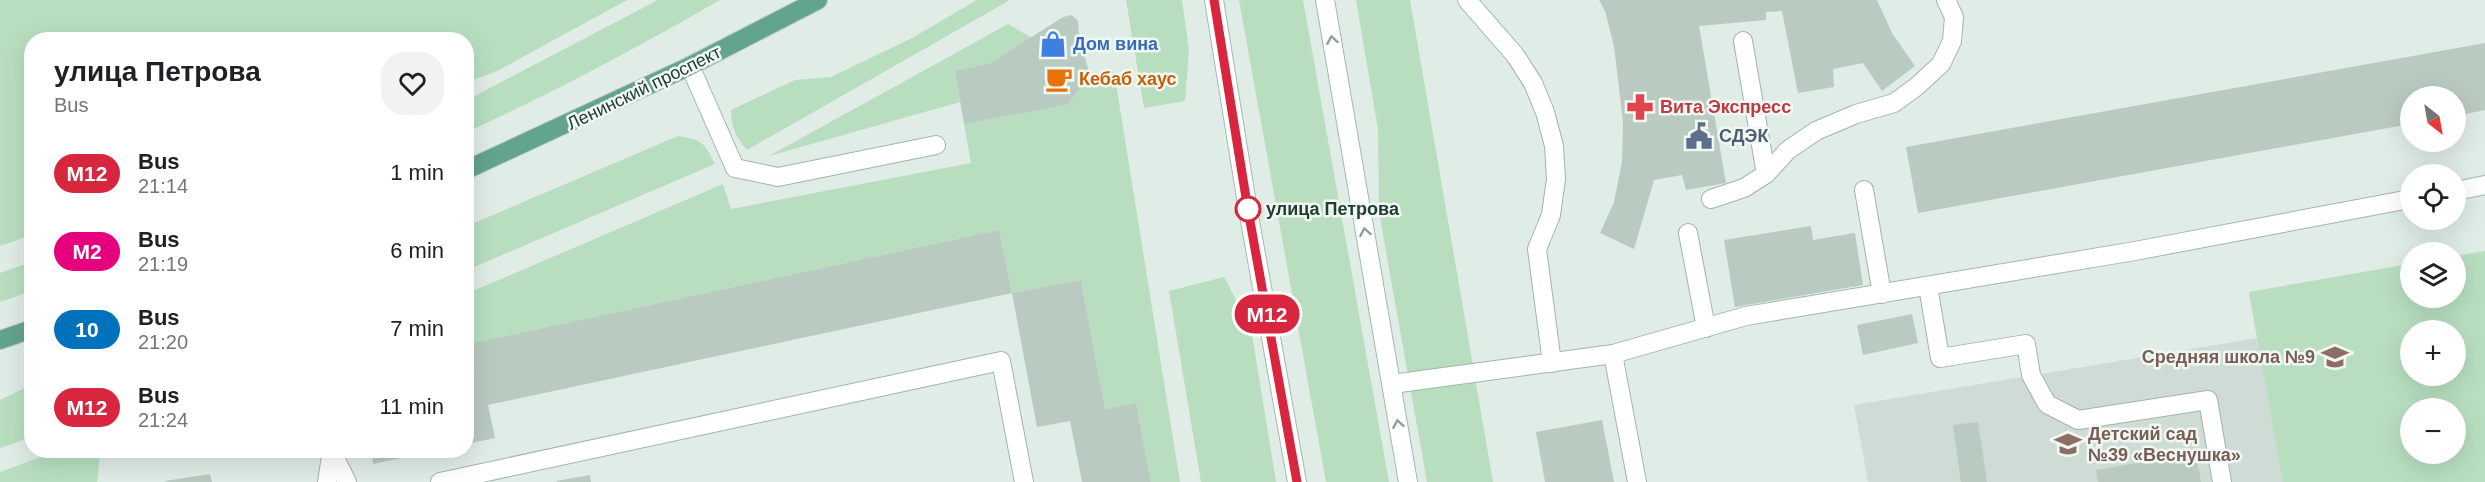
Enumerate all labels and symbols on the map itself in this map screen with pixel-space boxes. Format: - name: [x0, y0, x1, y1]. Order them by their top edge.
- shop icon: Дом вина: [1038, 29, 1068, 59]
- place label: Дом вина: [1073, 34, 1159, 54]
- one-way arrow: [1326, 35, 1339, 45]
- street label: Ленинский проспект: [564, 42, 724, 134]
- cafe icon: Кебаб хаус: [1044, 64, 1074, 94]
- place label: Кебаб хаус: [1079, 69, 1177, 89]
- north arrow: [2400, 86, 2466, 152]
- pharmacy icon: Вита Экспресс: [1625, 92, 1655, 122]
- place label: Вита Экспресс: [1660, 97, 1791, 117]
- public building icon: СДЭК: [1684, 121, 1714, 151]
- place label: СДЭК: [1719, 126, 1769, 146]
- marker: улица Петрова: [1235, 196, 1261, 222]
- place label: улица Петрова: [1266, 199, 1400, 219]
- one-way arrow: [1359, 228, 1372, 238]
- line badge: М12: [1232, 294, 1302, 334]
- school or university icon: Средняя школа №9: [2320, 342, 2350, 372]
- place label: Средняя школа №9: [2142, 347, 2315, 367]
- one-way arrow: [1393, 420, 1405, 429]
- place label: Детский сад №39 «Веснушка»: [2088, 424, 2241, 465]
- school or university icon: Детский сад №39 «Веснушка»: [2053, 429, 2083, 459]

